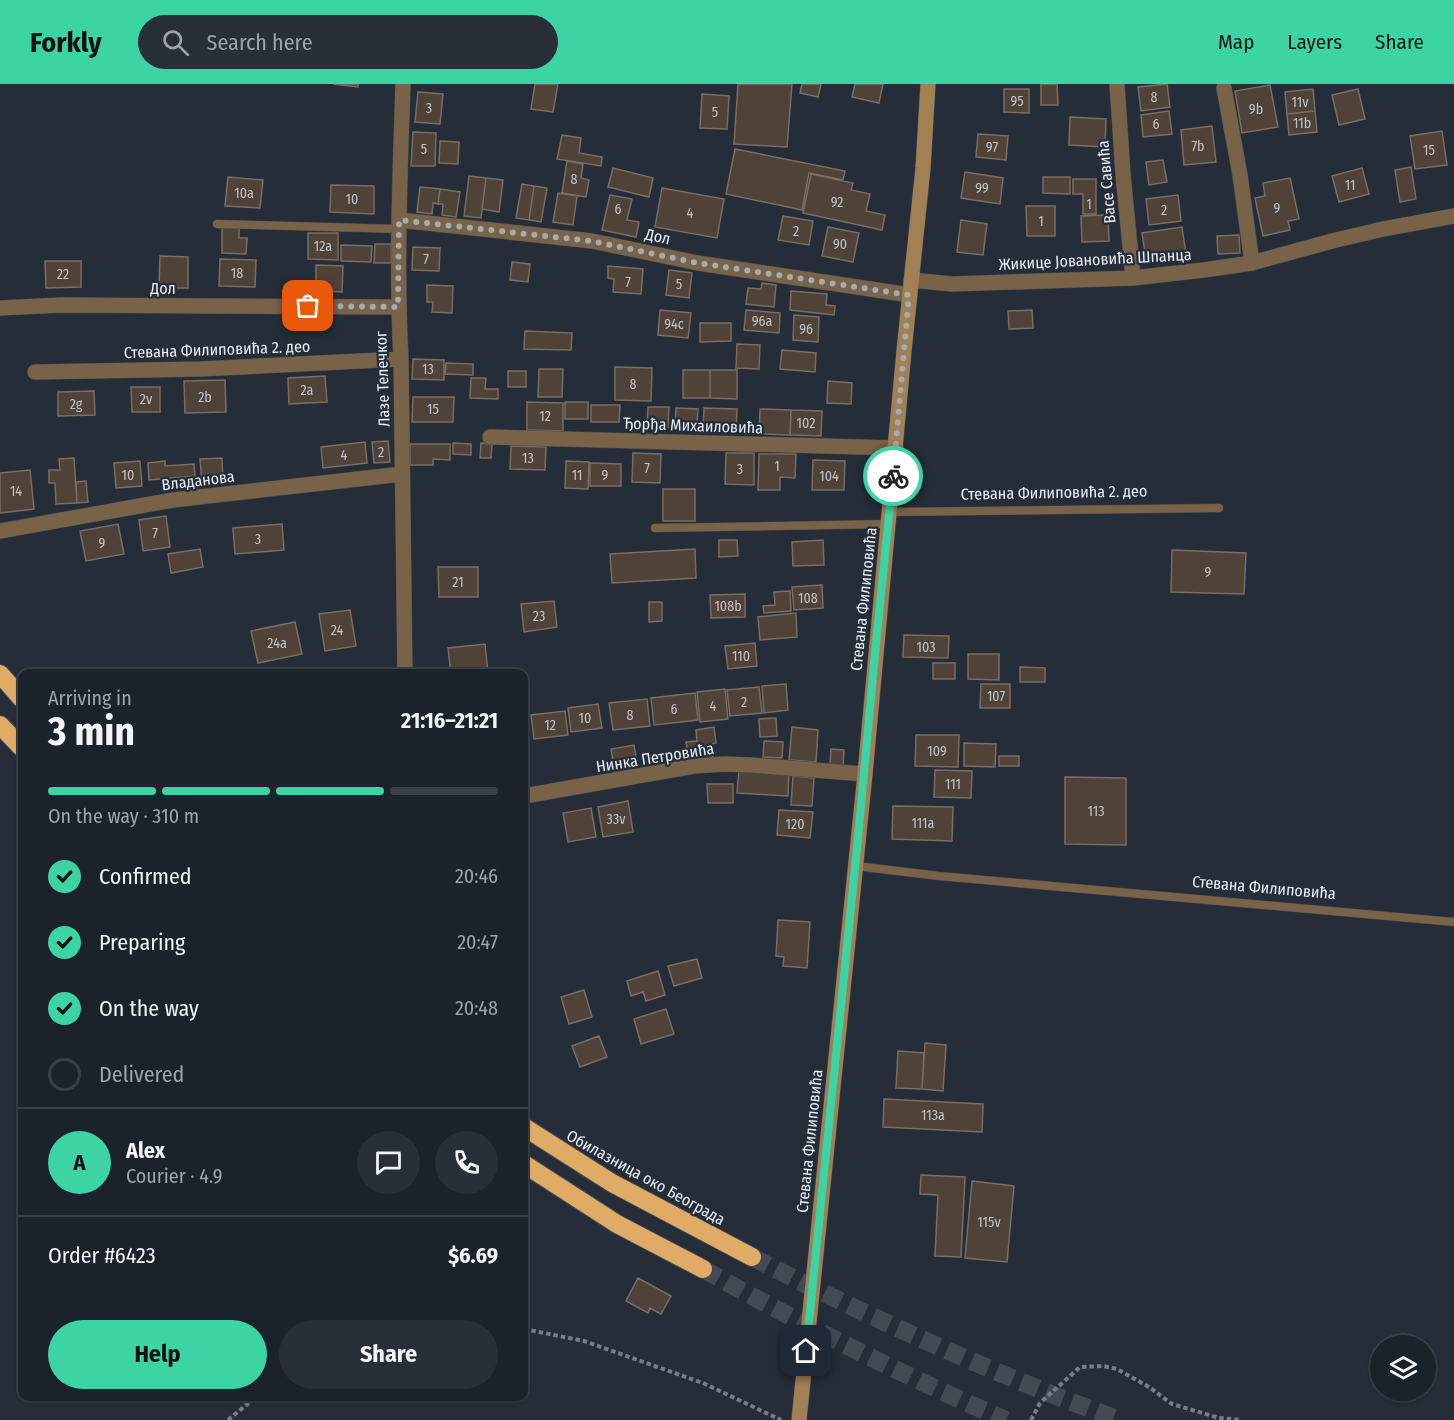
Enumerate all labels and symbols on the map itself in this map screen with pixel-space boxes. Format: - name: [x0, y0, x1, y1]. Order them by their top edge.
- house number: 8: [1151, 89, 1158, 106]
- house number: 95: [1010, 93, 1024, 110]
- house number: 11v: [1292, 94, 1309, 111]
- house number: 3: [426, 100, 432, 117]
- house number: 9b: [1249, 101, 1263, 118]
- house number: 5: [712, 104, 718, 121]
- house number: 11b: [1293, 115, 1311, 132]
- house number: 6: [1153, 116, 1160, 133]
- house number: 7b: [1191, 138, 1205, 155]
- house number: 97: [986, 139, 998, 156]
- street label: Васе Савића: [1093, 139, 1120, 224]
- house number: 5: [421, 141, 427, 158]
- house number: 15: [1423, 142, 1435, 159]
- house number: 8: [571, 171, 578, 188]
- house number: 11: [1345, 177, 1355, 194]
- house number: 99: [975, 180, 989, 197]
- house number: 10a: [234, 185, 254, 202]
- house number: 10: [346, 191, 358, 208]
- house number: 92: [831, 194, 843, 211]
- house number: 1: [1086, 196, 1092, 213]
- house number: 9: [1274, 200, 1281, 217]
- house number: 6: [615, 201, 622, 218]
- house number: 2: [1161, 202, 1167, 219]
- house number: 4: [687, 205, 694, 222]
- house number: 1: [1038, 213, 1044, 230]
- house number: 2: [793, 223, 799, 240]
- street label: Дол: [643, 224, 672, 248]
- house number: 90: [833, 236, 847, 253]
- house number: 12a: [314, 238, 332, 255]
- street label: Жикице Јовановића Шпанца: [998, 245, 1192, 274]
- house number: 7: [423, 251, 429, 268]
- house number: 18: [231, 265, 243, 282]
- house number: 22: [57, 266, 69, 283]
- house number: 7: [625, 274, 631, 291]
- house number: 5: [676, 276, 682, 293]
- street label: Дол: [149, 279, 176, 298]
- pin: [282, 280, 333, 331]
- house number: 96a: [752, 313, 772, 330]
- house number: 94c: [664, 316, 684, 333]
- house number: 96: [799, 321, 813, 338]
- street label: Лазе Телечког: [371, 330, 394, 427]
- street label: Стевана Филиповића 2. део: [123, 337, 311, 362]
- house number: 13: [422, 361, 434, 378]
- house number: 8: [630, 376, 637, 393]
- house number: 2a: [301, 382, 314, 399]
- house number: 2b: [198, 389, 212, 406]
- house number: 2v: [140, 391, 153, 408]
- house number: 2g: [70, 396, 83, 413]
- house number: 15: [427, 401, 439, 418]
- house number: 12: [539, 408, 551, 425]
- street label: Ђорђа Михаиловића: [623, 414, 764, 437]
- house number: 102: [797, 415, 815, 432]
- house number: 2: [378, 444, 384, 461]
- courier: [863, 446, 923, 506]
- house number: 4: [341, 447, 348, 464]
- house number: 13: [522, 450, 534, 467]
- house number: 1: [774, 458, 780, 475]
- house number: 7: [644, 460, 650, 477]
- house number: 3: [737, 461, 743, 478]
- house number: 10: [122, 467, 134, 484]
- street label: Владанова: [160, 467, 236, 494]
- house number: 11: [572, 467, 582, 484]
- house number: 9: [602, 467, 609, 484]
- house number: 104: [819, 468, 839, 485]
- street label: Стевана Филиповића 2. део: [961, 481, 1147, 504]
- house number: 14: [10, 483, 22, 500]
- house number: 7: [152, 525, 158, 542]
- street label: Стевана Филиповића: [847, 526, 881, 672]
- house number: 3: [255, 531, 261, 548]
- house number: 9: [99, 535, 106, 552]
- house number: 9: [1205, 564, 1212, 581]
- house number: 21: [452, 574, 464, 591]
- house number: 108: [798, 590, 818, 607]
- house number: 108b: [714, 598, 742, 615]
- house number: 23: [533, 608, 545, 625]
- house number: 24: [331, 622, 344, 639]
- house number: 24a: [267, 635, 287, 652]
- house number: 103: [917, 639, 935, 656]
- house number: 110: [732, 648, 750, 665]
- house number: 107: [987, 688, 1005, 705]
- house number: 2: [741, 694, 747, 711]
- house number: 4: [710, 698, 717, 715]
- house number: 6: [671, 701, 678, 718]
- house number: 8: [627, 707, 634, 724]
- house number: 10: [579, 710, 591, 727]
- house number: 12: [544, 717, 556, 734]
- street label: Нинка Петровића: [595, 739, 716, 776]
- house number: 109: [927, 743, 947, 760]
- house number: 111: [945, 776, 961, 793]
- house number: 113: [1087, 803, 1105, 820]
- house number: 33v: [607, 811, 626, 828]
- house number: 111a: [912, 815, 935, 832]
- house number: 120: [786, 816, 804, 833]
- street label: Стевана Филиповића: [1191, 872, 1337, 903]
- street label: Стевана Филиповића: [793, 1068, 827, 1214]
- house number: 113a: [921, 1107, 945, 1124]
- street label: Обилазница око Београда: [563, 1126, 728, 1229]
- house number: 115v: [977, 1214, 1001, 1231]
- pin: [780, 1325, 831, 1376]

